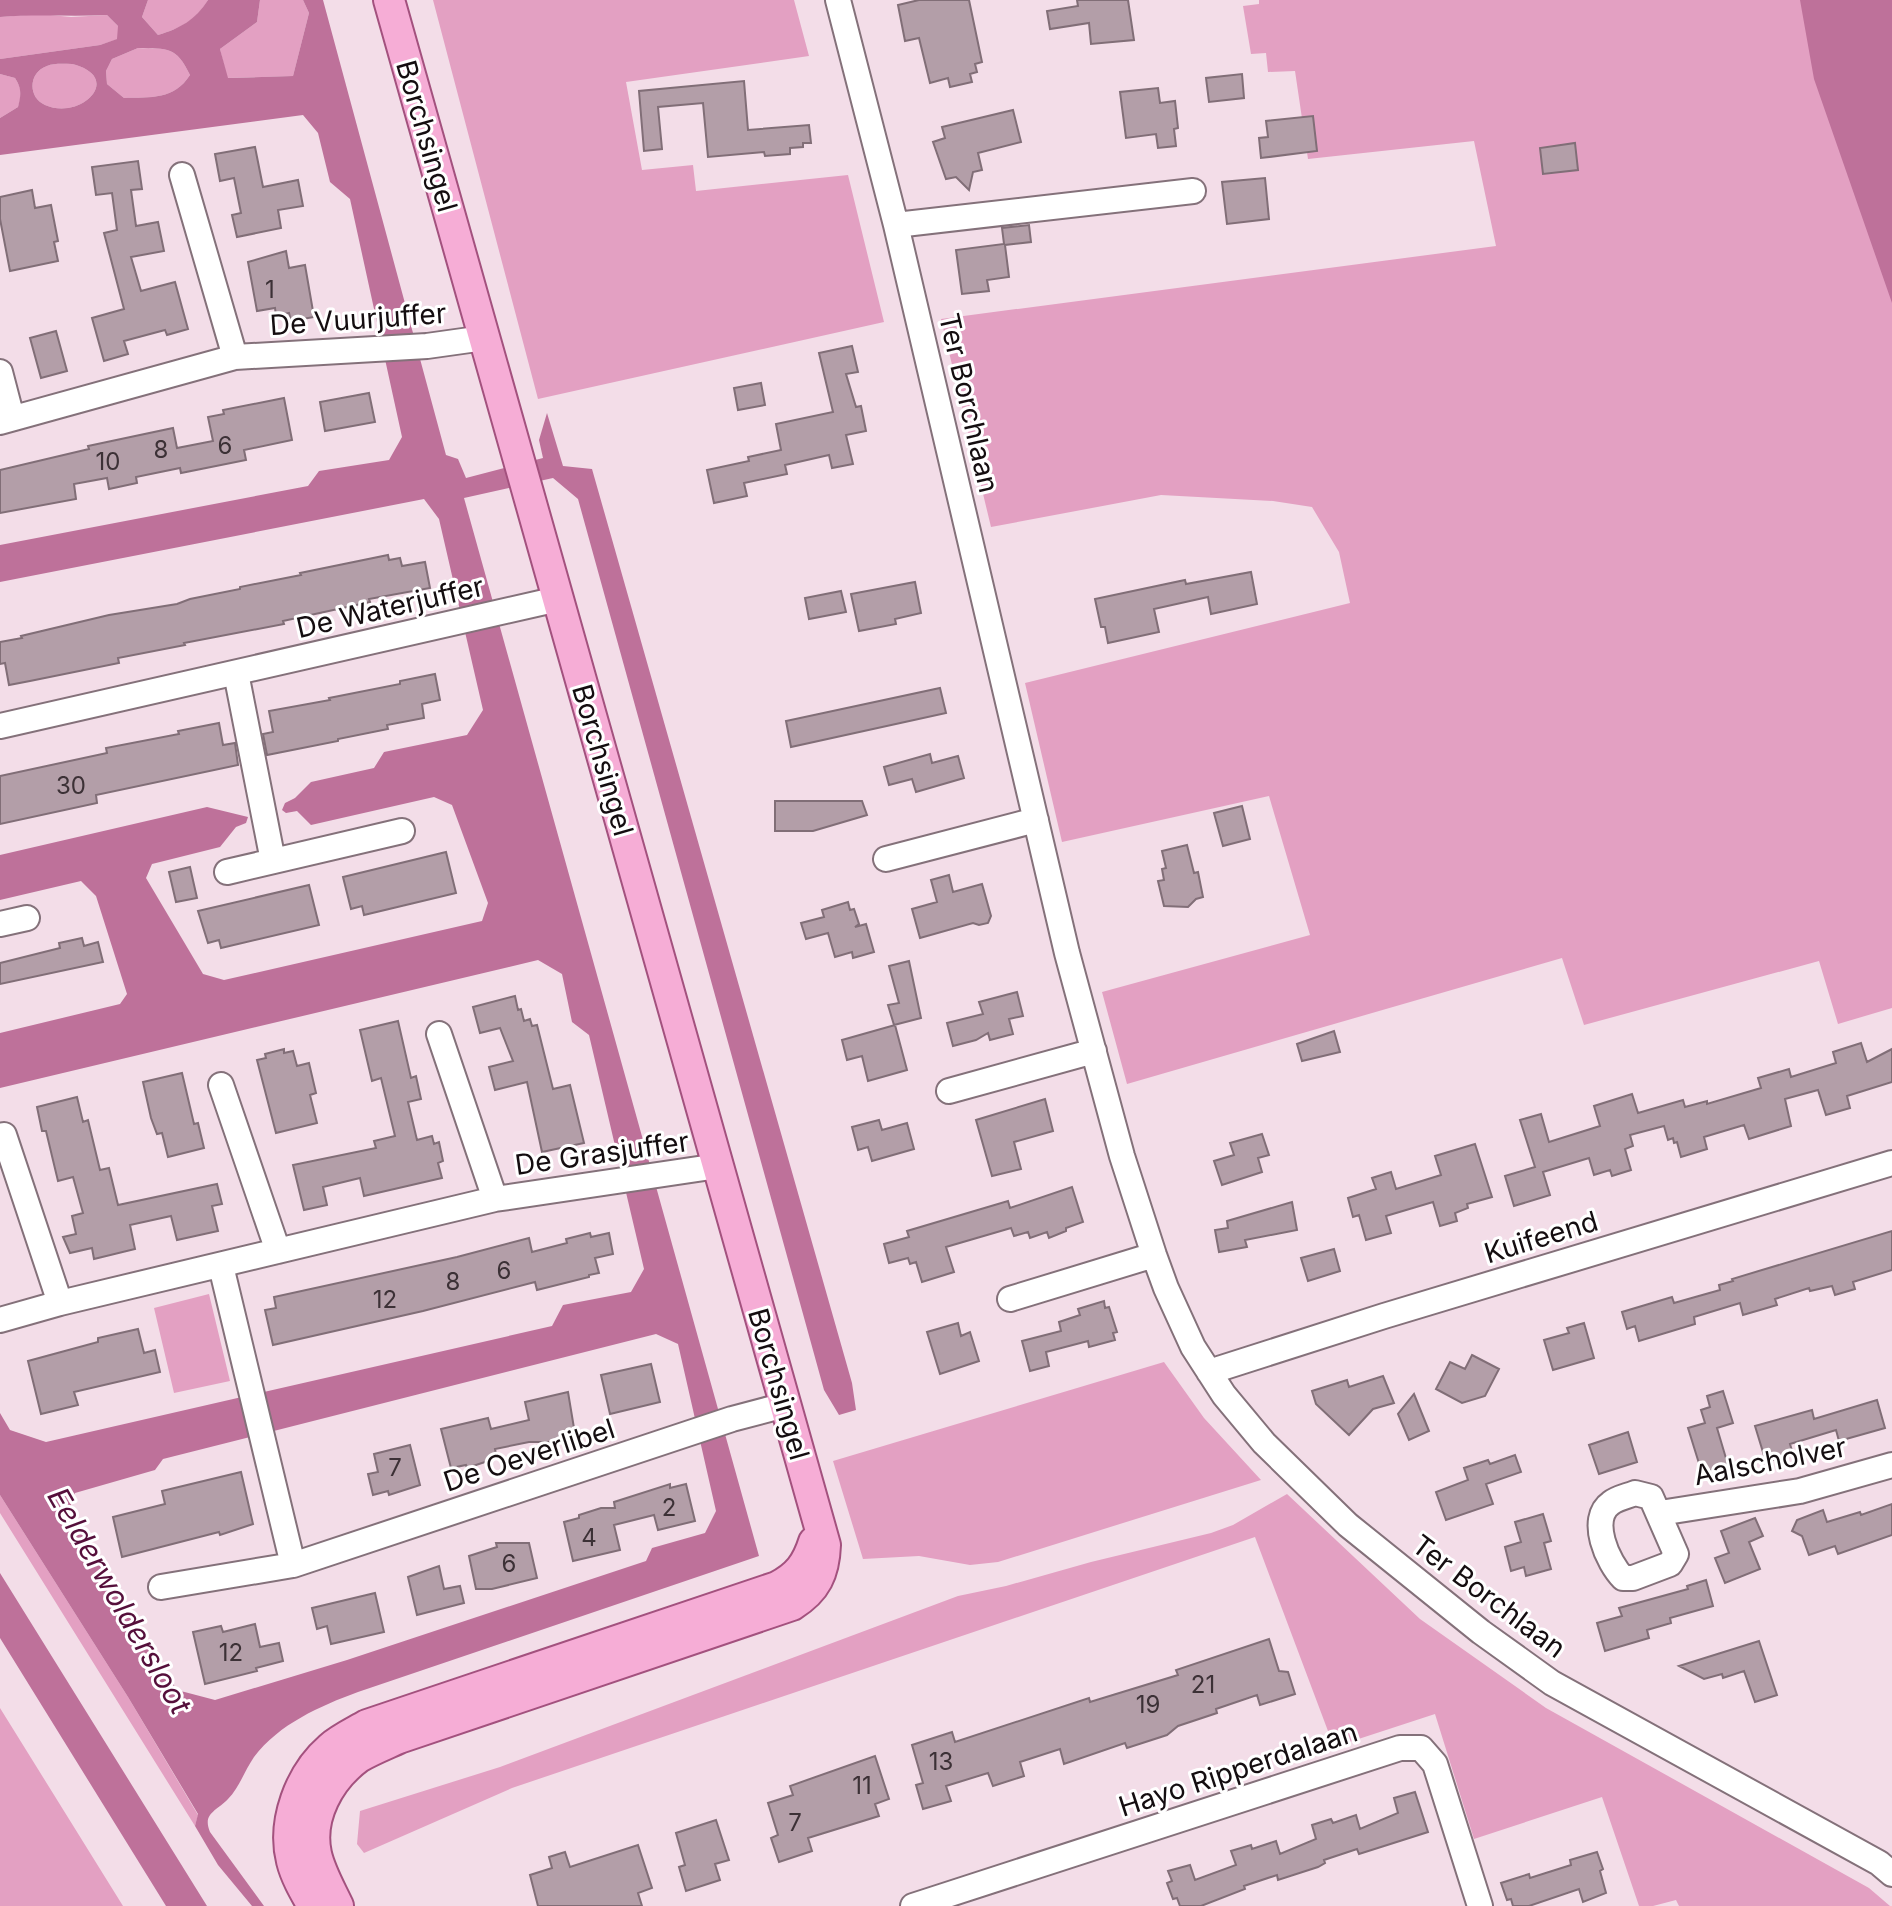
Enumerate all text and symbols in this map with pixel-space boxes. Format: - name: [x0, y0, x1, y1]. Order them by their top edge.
- street label: Borchsingel: [389, 56, 465, 216]
- house number: 1: [265, 275, 275, 304]
- street label: De Vuurjuffer: [269, 296, 447, 342]
- street label: Ter Borchlaan: [932, 310, 1006, 496]
- house number: 6: [218, 431, 232, 460]
- house number: 8: [154, 435, 168, 464]
- house number: 10: [96, 447, 120, 476]
- street label: De Waterjuffer: [293, 569, 487, 645]
- street label: Borchsingel: [565, 680, 641, 840]
- house number: 30: [56, 771, 86, 800]
- street label: De Grasjuffer: [513, 1124, 691, 1182]
- street label: Kuifeend: [1480, 1204, 1602, 1270]
- house number: 6: [497, 1256, 511, 1285]
- house number: 8: [446, 1267, 460, 1296]
- house number: 12: [373, 1285, 397, 1314]
- street label: Borchsingel: [741, 1304, 817, 1464]
- street label: De Oeverlibel: [439, 1411, 619, 1499]
- street label: Aalscholver: [1691, 1430, 1849, 1492]
- house number: 7: [388, 1453, 402, 1482]
- water label: Eelderwoldersloot: [41, 1481, 200, 1721]
- house number: 2: [662, 1493, 676, 1522]
- house number: 4: [581, 1523, 597, 1552]
- street label: Ter Borchlaan: [1406, 1527, 1572, 1665]
- house number: 6: [502, 1549, 516, 1578]
- house number: 12: [219, 1638, 243, 1667]
- house number: 21: [1191, 1670, 1215, 1699]
- house number: 19: [1136, 1690, 1160, 1719]
- street label: Hayo Ripperdalaan: [1114, 1714, 1362, 1824]
- house number: 13: [929, 1747, 953, 1776]
- house number: 11: [852, 1771, 872, 1800]
- house number: 7: [788, 1808, 802, 1837]

